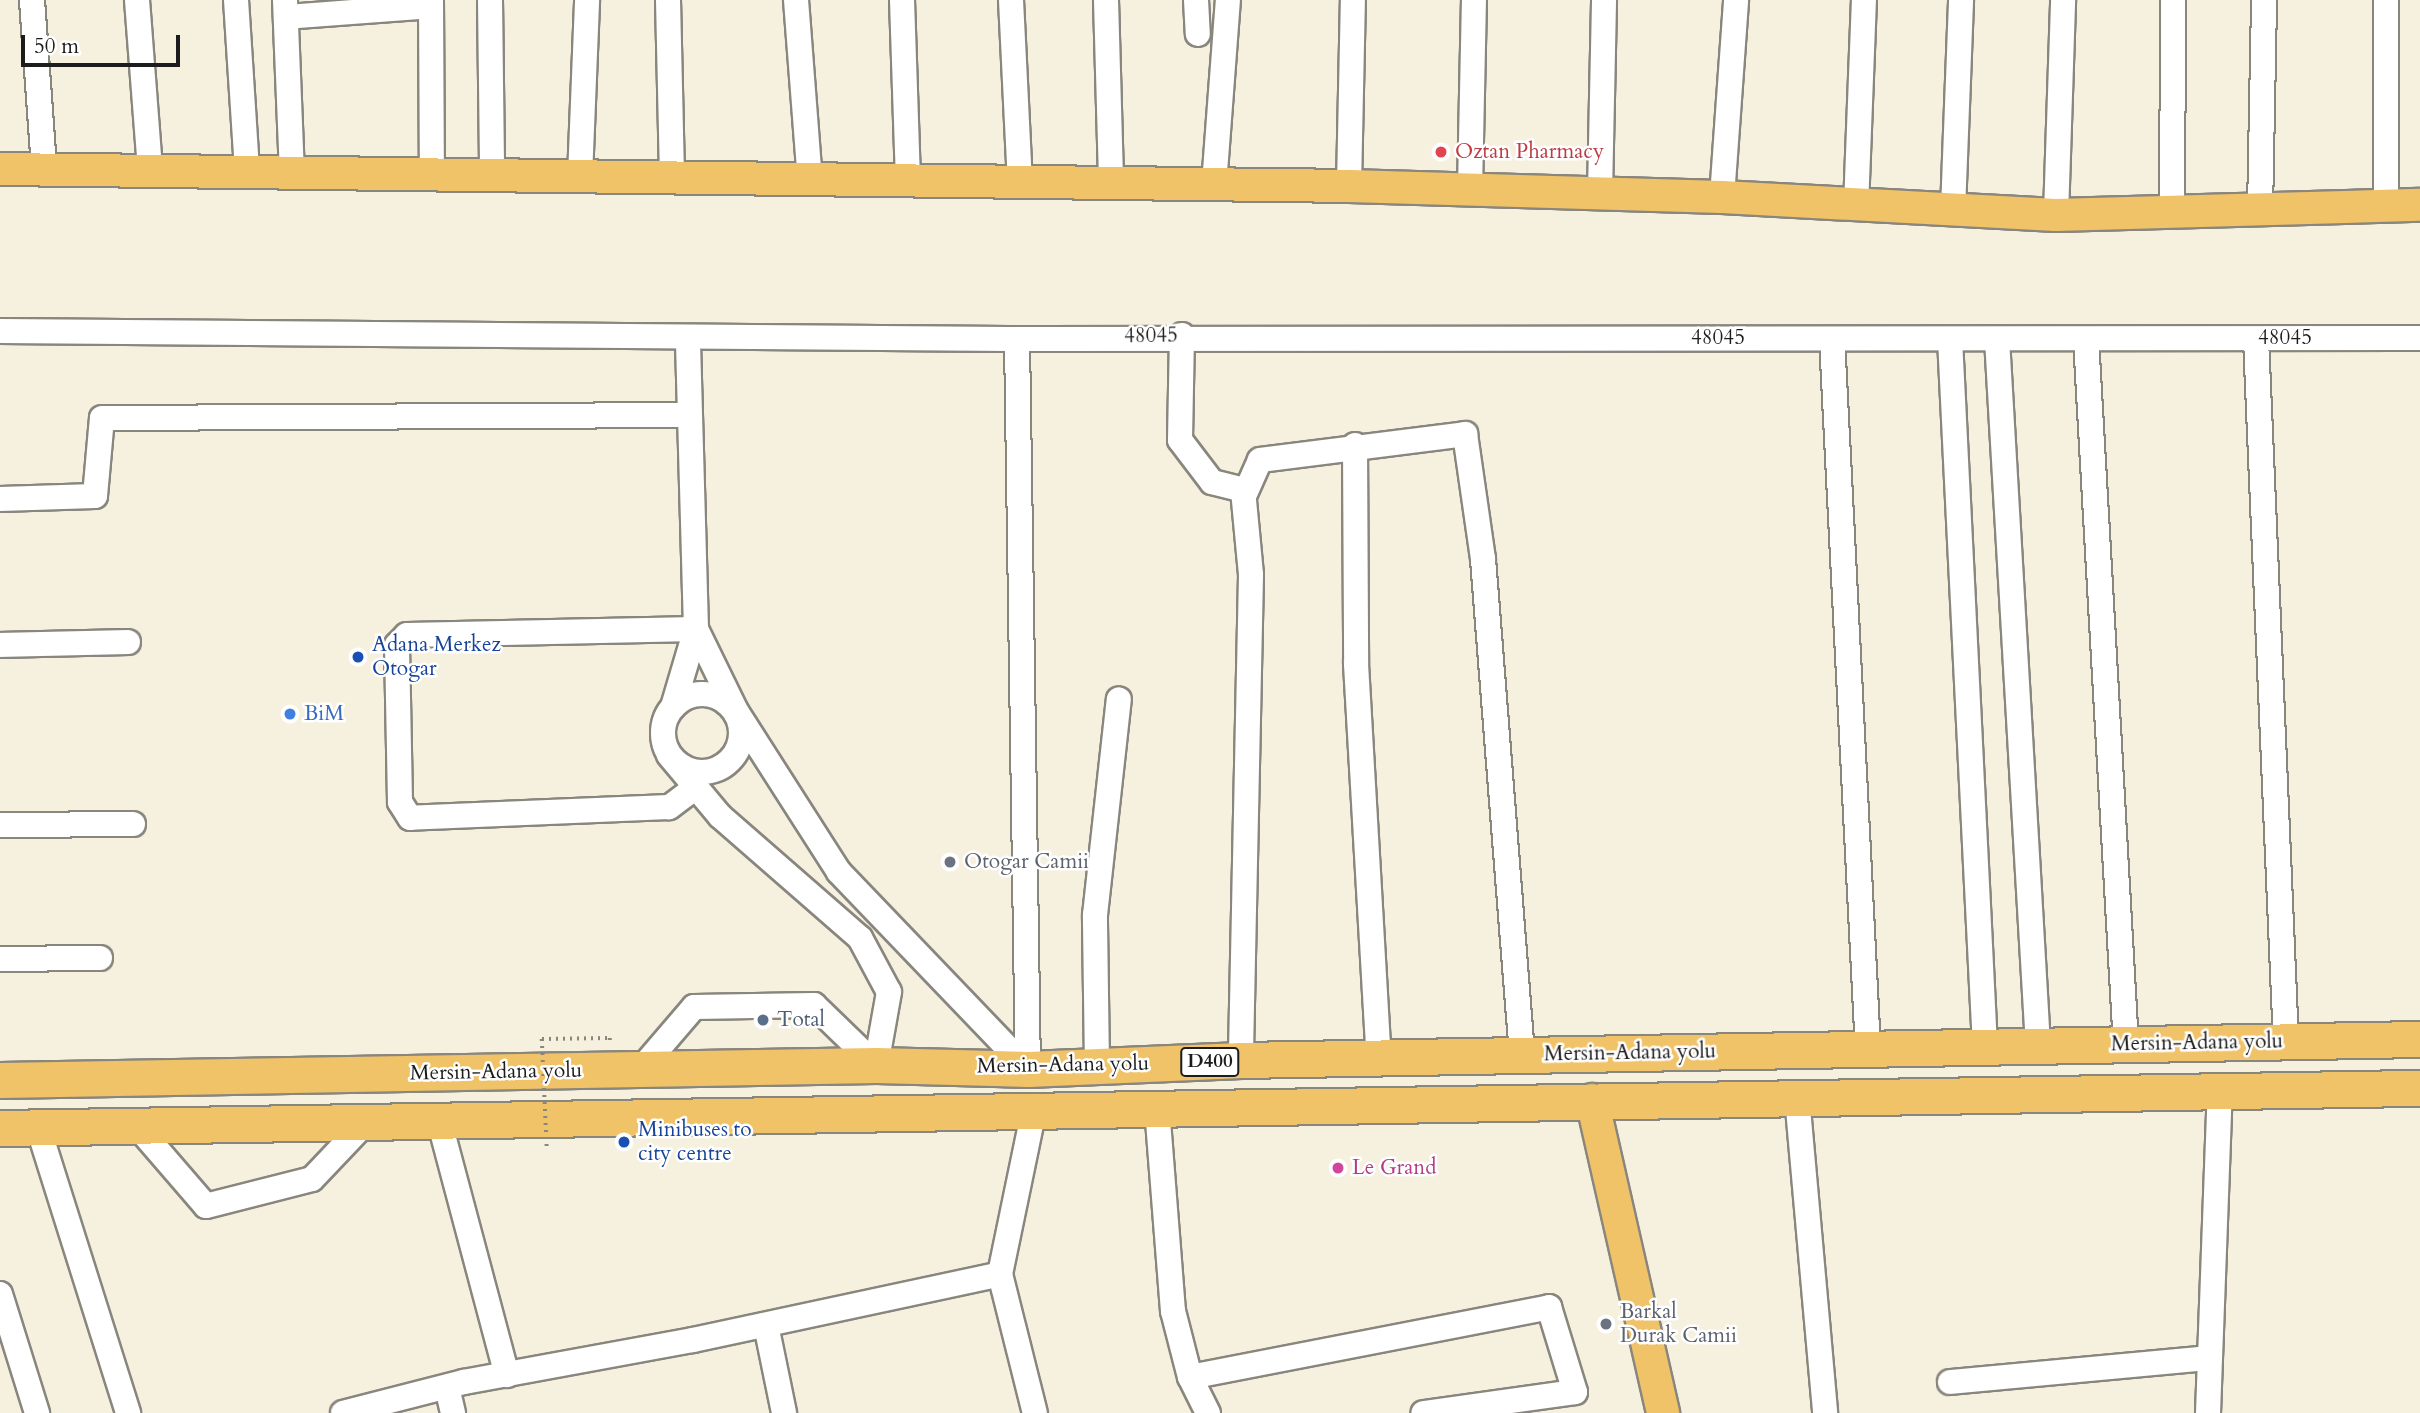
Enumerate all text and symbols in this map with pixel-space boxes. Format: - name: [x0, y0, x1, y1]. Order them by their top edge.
- scale bar: [24, 21, 184, 65]
- text: 50 m: [34, 32, 79, 61]
- place label: Oztan Pharmacy: [1455, 139, 1604, 165]
- marker: Oztan Pharmacy: [1433, 144, 1449, 160]
- street label: 48045: [1124, 323, 1178, 349]
- street label: 48045: [1691, 325, 1745, 351]
- street label: 48045: [2258, 325, 2312, 351]
- place label: Adana Merkez Otogar: [372, 632, 501, 682]
- marker: Adana Merkez Otogar: [350, 649, 366, 665]
- place label: BiM: [304, 701, 344, 727]
- marker: BiM: [282, 706, 298, 722]
- place label: Otogar Camii: [964, 849, 1089, 875]
- marker: Otogar Camii: [942, 854, 958, 870]
- place label: Total: [777, 1007, 825, 1033]
- marker: Total: [755, 1012, 771, 1028]
- street label: Mersin-Adana yolu: [2111, 1029, 2283, 1057]
- street label: Mersin-Adana yolu: [1544, 1039, 1716, 1067]
- road number: D400: [1180, 1046, 1240, 1078]
- street label: Mersin-Adana yolu: [977, 1051, 1149, 1079]
- street label: Mersin-Adana yolu: [410, 1058, 582, 1086]
- place label: Minibuses to city centre: [638, 1117, 752, 1167]
- marker: Minibuses to city centre: [616, 1134, 632, 1150]
- place label: Le Grand: [1352, 1155, 1436, 1181]
- marker: Le Grand: [1330, 1160, 1346, 1176]
- place label: Barkal Durak Camii: [1620, 1299, 1737, 1349]
- marker: Barkal Durak Camii: [1598, 1316, 1614, 1332]

